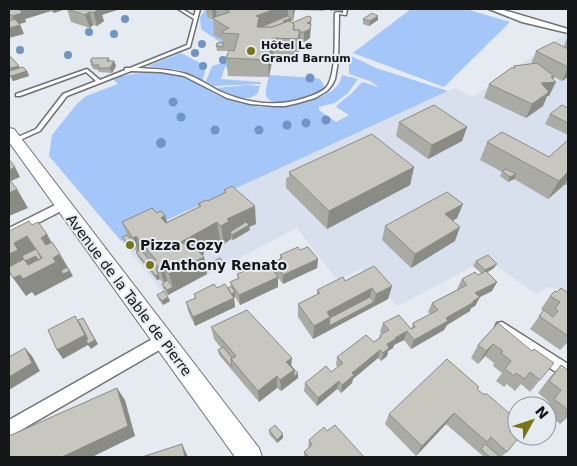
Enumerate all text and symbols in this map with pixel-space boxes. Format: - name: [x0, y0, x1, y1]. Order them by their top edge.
- place label: Hôtel Le Grand Barnum: [261, 39, 351, 65]
- marker: Hôtel Le Grand Barnum: [245, 45, 257, 57]
- street label: Avenue de la Table de Pierre: [63, 211, 195, 379]
- place label: Pizza Cozy: [140, 237, 223, 253]
- marker: Pizza Cozy: [124, 239, 136, 251]
- place label: Anthony Renato: [160, 257, 287, 273]
- marker: Anthony Renato: [144, 259, 156, 271]
- north arrow: [507, 396, 557, 446]
- text: N: [532, 403, 552, 422]

